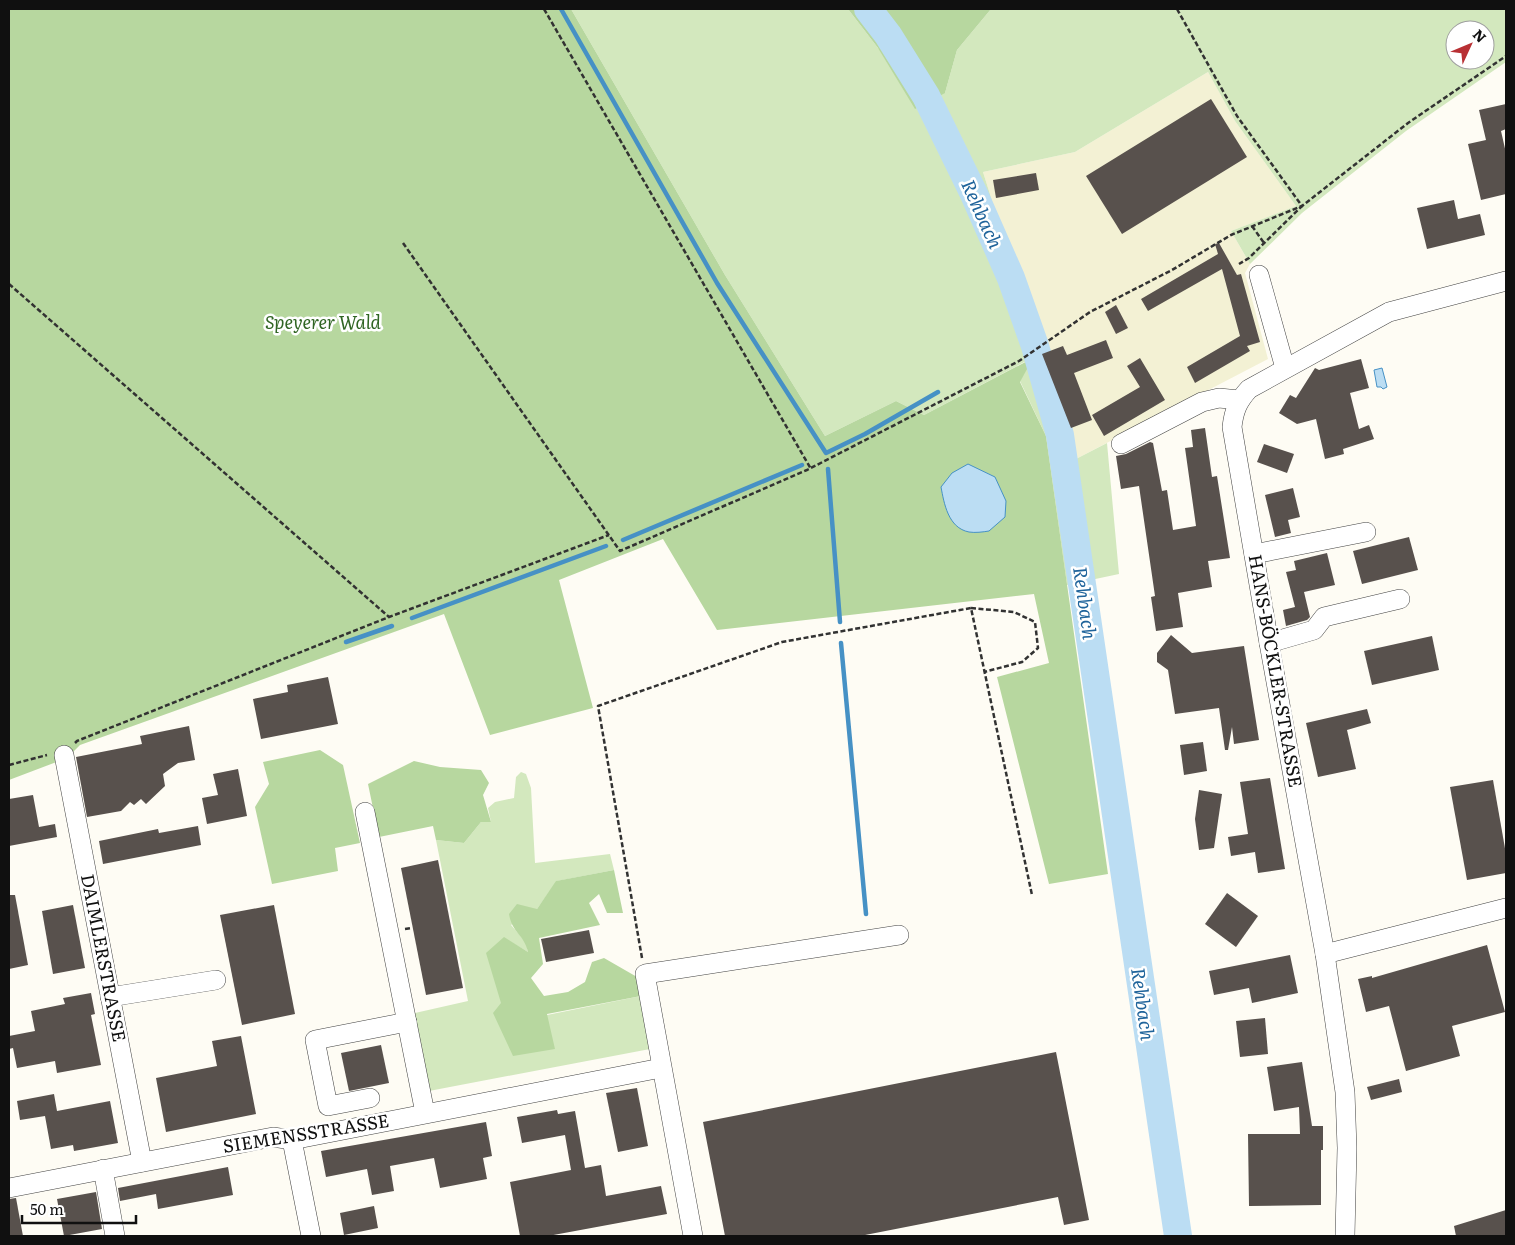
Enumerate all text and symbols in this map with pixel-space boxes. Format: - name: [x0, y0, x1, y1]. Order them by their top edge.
- north arrow: [1445, 20, 1495, 70]
- text: N: [1469, 24, 1492, 47]
- water label: Rehbach: [955, 174, 1011, 253]
- park label: Speyerer Wald: [265, 308, 382, 335]
- street label: HANS-BÖCKLER-STRASSE: [1243, 552, 1310, 789]
- water label: Rehbach: [1067, 565, 1105, 641]
- street label: DAIMLERSTRASSE: [75, 872, 134, 1044]
- water label: Rehbach: [1125, 966, 1163, 1042]
- street label: SIEMENSSTRASSE: [221, 1106, 391, 1159]
- scale bar: [22, 1192, 136, 1224]
- text: 50 m: [30, 1197, 64, 1220]

